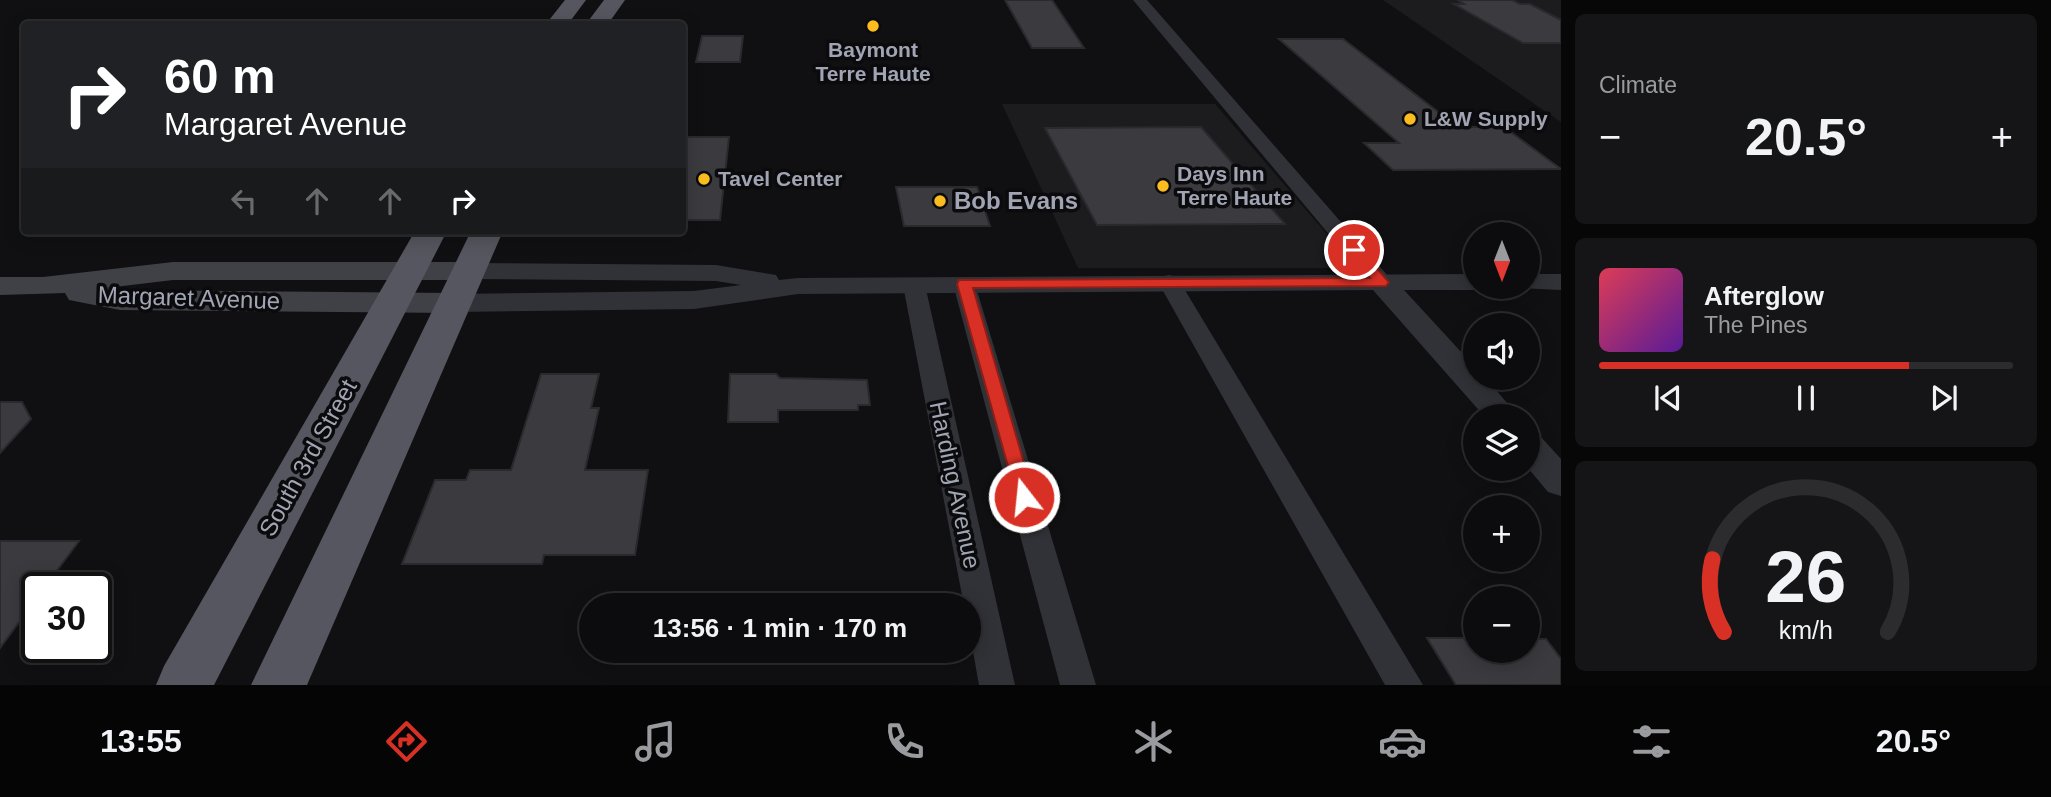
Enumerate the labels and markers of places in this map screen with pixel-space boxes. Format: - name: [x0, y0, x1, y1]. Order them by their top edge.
- marker: Baymont Terre Haute: [865, 18, 881, 34]
- place label: Baymont Terre Haute: [815, 38, 931, 85]
- place label: L&W Supply: [1424, 107, 1548, 130]
- marker: L&W Supply: [1402, 111, 1418, 127]
- place label: Days Inn Terre Haute: [1177, 162, 1292, 209]
- place label: Tavel Center: [718, 167, 843, 190]
- marker: Tavel Center: [696, 171, 712, 187]
- marker: Days Inn Terre Haute: [1155, 178, 1171, 194]
- place label: Bob Evans: [954, 187, 1078, 214]
- marker: Bob Evans: [932, 193, 948, 209]
- pin: [1324, 220, 1384, 280]

